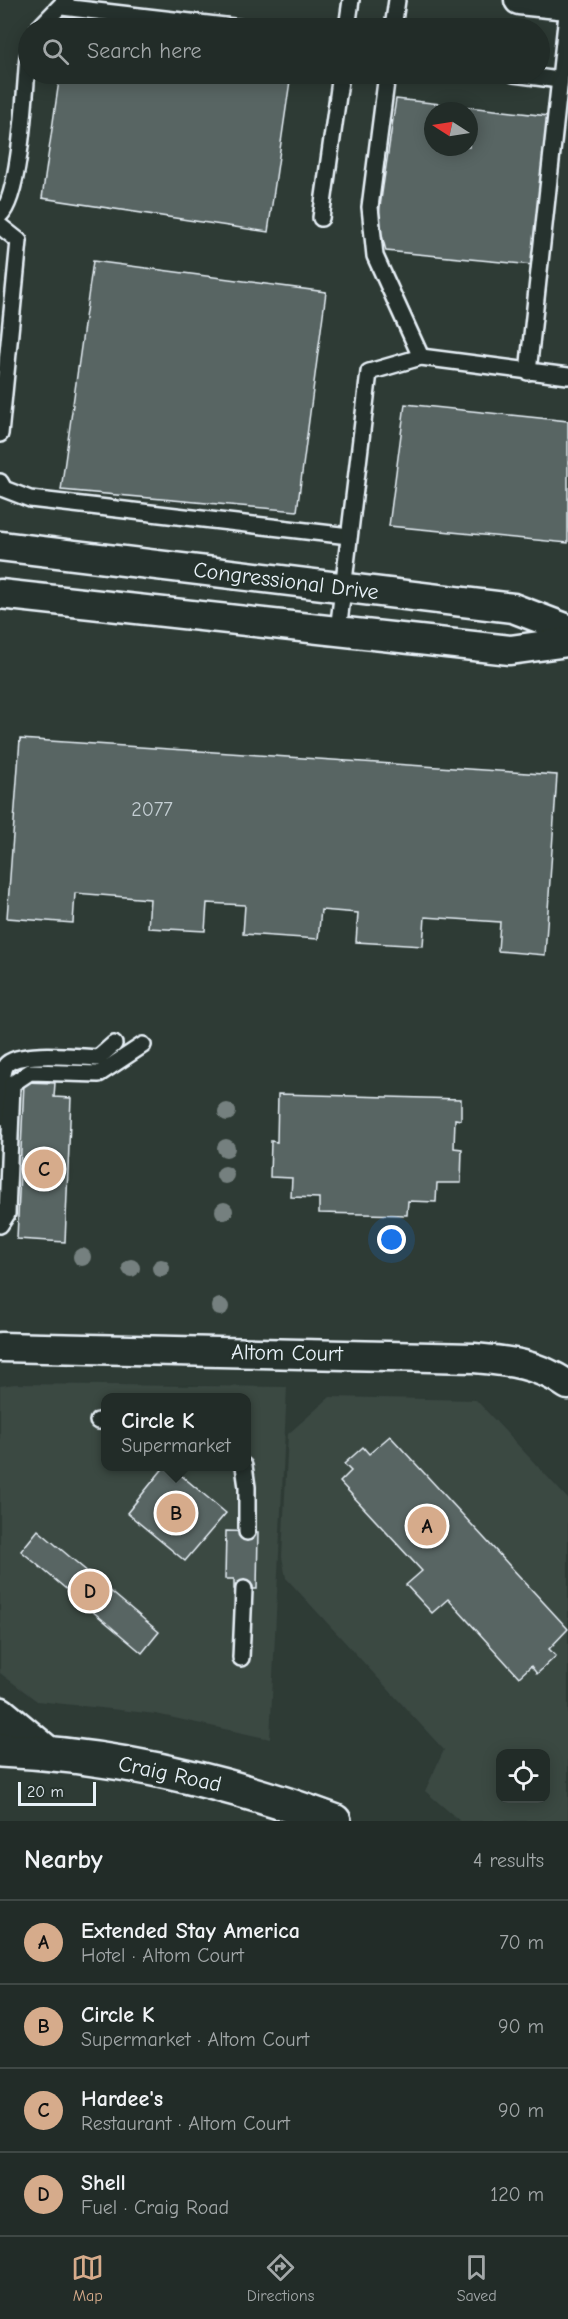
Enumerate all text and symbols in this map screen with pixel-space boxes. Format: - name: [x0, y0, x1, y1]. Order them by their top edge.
- search box: [18, 18, 550, 84]
- icon: search: [39, 35, 72, 68]
- text: Search here: [87, 38, 202, 64]
- north arrow: [424, 102, 478, 156]
- street label: Congressional Drive: [192, 557, 380, 605]
- house number: 2077: [131, 798, 173, 821]
- pin: C: [24, 1146, 63, 1192]
- your location: [377, 1225, 406, 1254]
- street label: Altom Court: [231, 1339, 344, 1367]
- popup: [101, 1393, 251, 1471]
- text: Circle K: [121, 1408, 195, 1434]
- text: Supermarket: [121, 1434, 231, 1457]
- pin: B: [156, 1490, 195, 1536]
- pin: A: [408, 1504, 446, 1549]
- pin: D: [70, 1568, 110, 1614]
- map controls: [496, 1749, 550, 1803]
- button: locate: [496, 1749, 550, 1803]
- street label: Craig Road: [116, 1750, 224, 1798]
- scale bar: [18, 1779, 96, 1806]
- text: 20 m: [27, 1783, 64, 1801]
- text: Nearby: [24, 1845, 103, 1875]
- text: 4 results: [473, 1849, 544, 1872]
- text: Extended Stay America: [81, 1918, 300, 1944]
- text: A: [38, 1931, 49, 1954]
- text: 70 m: [499, 1931, 544, 1954]
- text: Hotel · Altom Court: [81, 1944, 244, 1967]
- text: Circle K: [81, 2002, 154, 2028]
- text: B: [37, 2015, 50, 2038]
- text: 90 m: [498, 2015, 544, 2038]
- text: Supermarket · Altom Court: [81, 2028, 309, 2051]
- text: Hardee's: [81, 2086, 163, 2112]
- text: C: [37, 2099, 50, 2122]
- text: 90 m: [498, 2099, 544, 2122]
- text: Restaurant · Altom Court: [81, 2112, 290, 2135]
- text: Shell: [81, 2170, 126, 2196]
- text: D: [37, 2183, 50, 2206]
- text: 120 m: [490, 2183, 544, 2206]
- text: Fuel · Craig Road: [81, 2196, 229, 2219]
- tab: Map: [71, 2251, 104, 2305]
- tab: Directions: [247, 2251, 314, 2305]
- tab: Saved: [457, 2251, 497, 2305]

